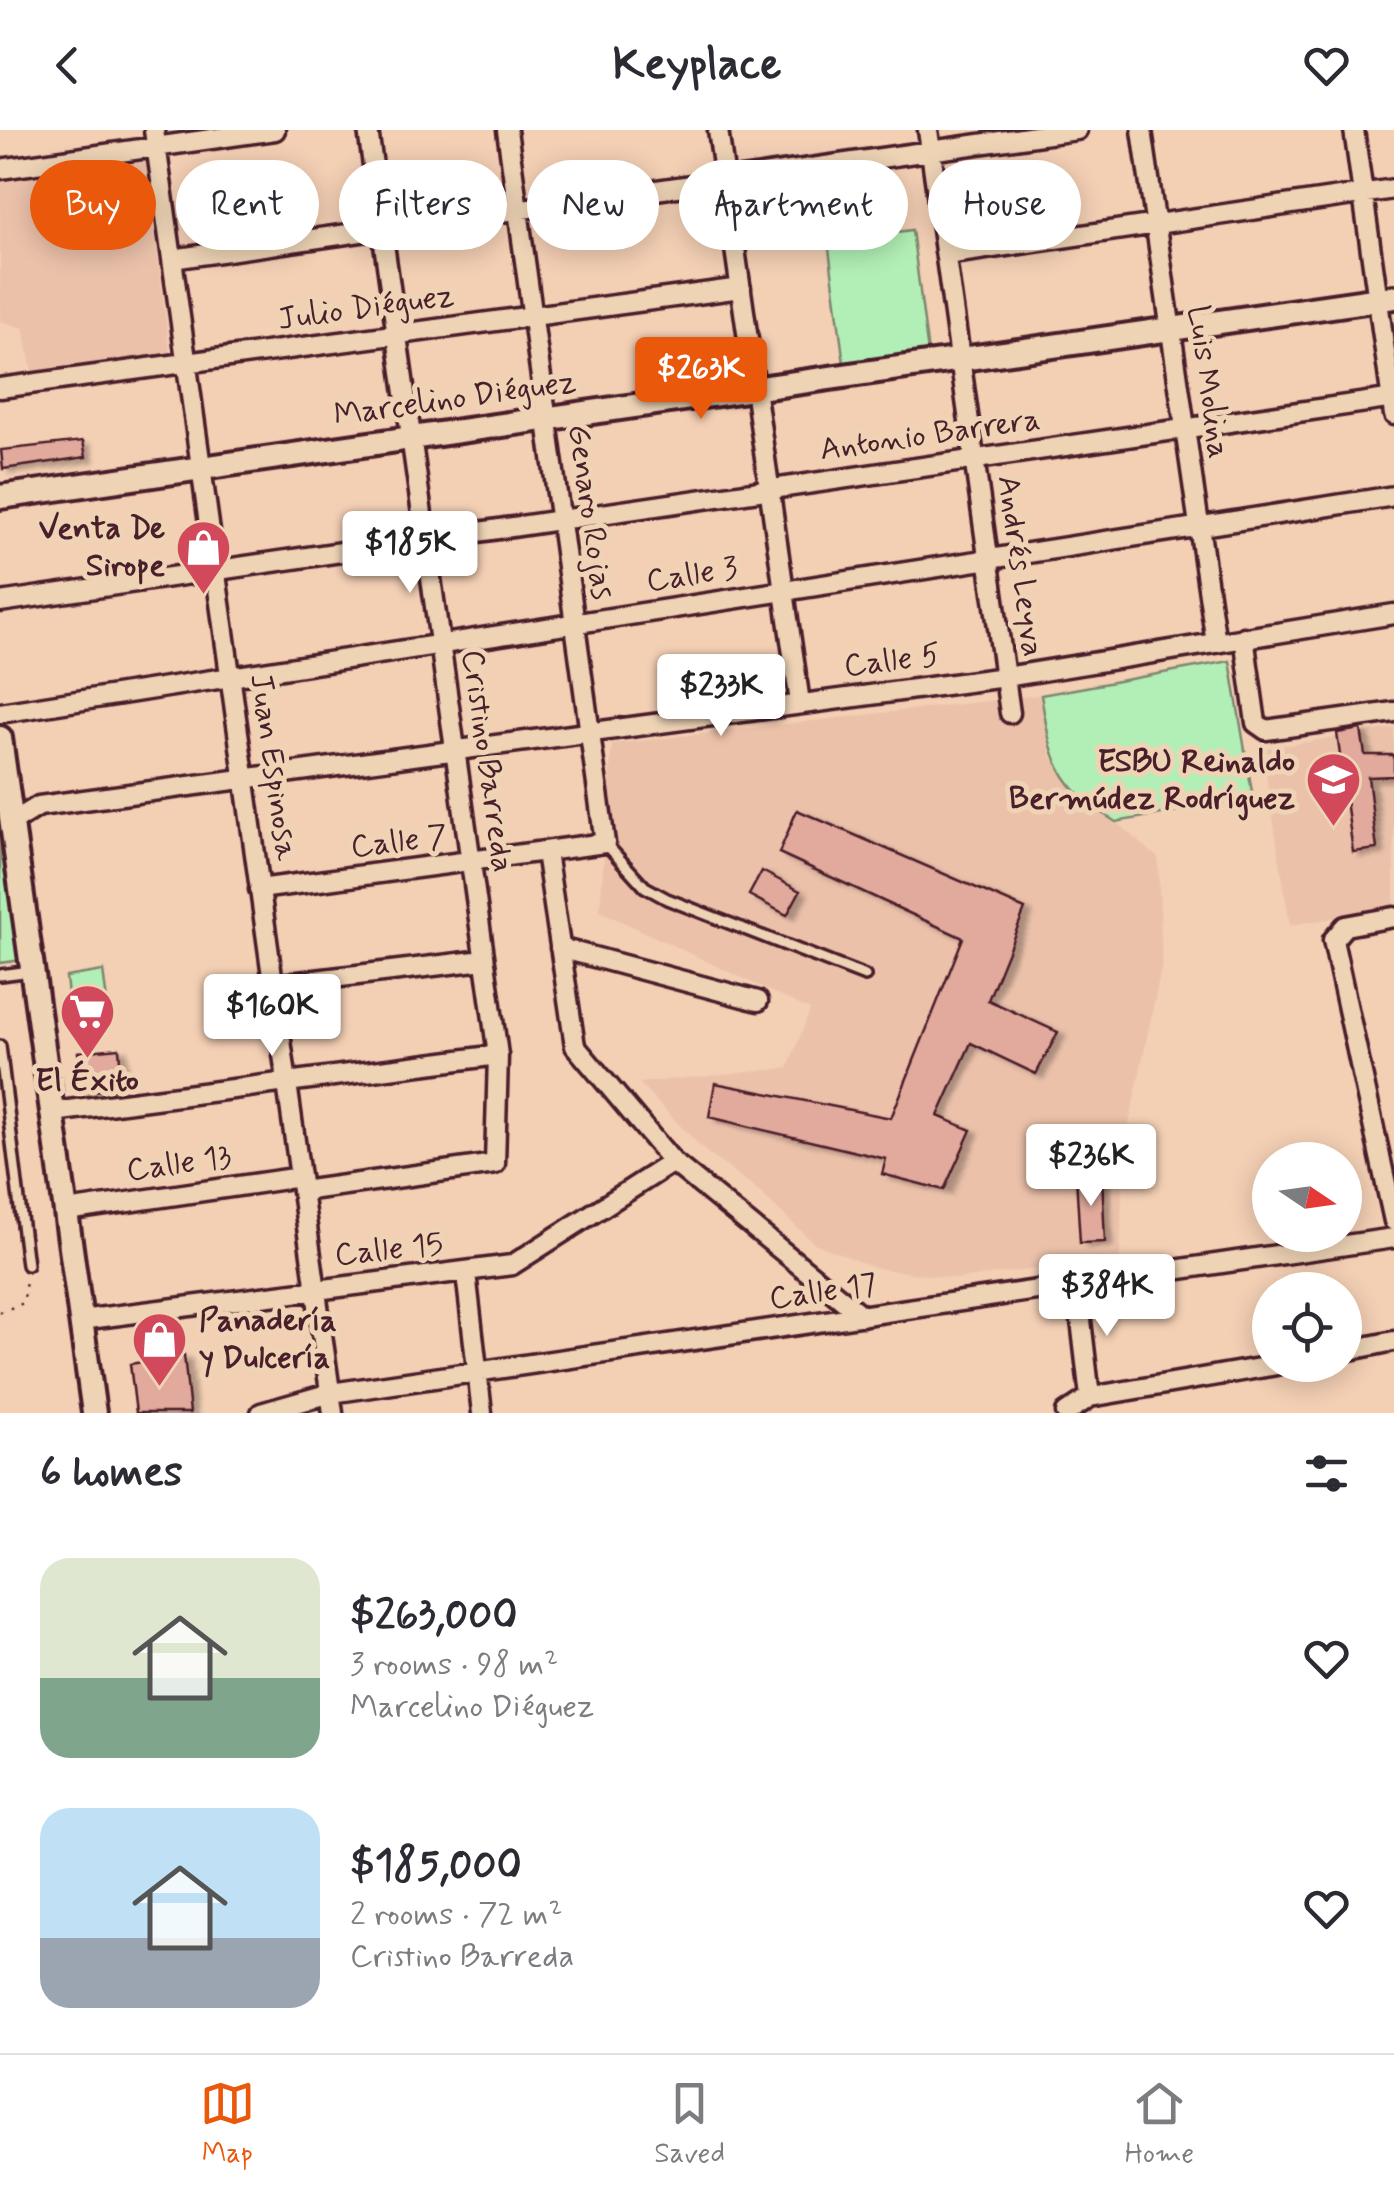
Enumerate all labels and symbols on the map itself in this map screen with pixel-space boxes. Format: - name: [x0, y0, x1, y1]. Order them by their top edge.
- street label: Julio Diéguez: [275, 275, 457, 341]
- street label: Luis Molina: [1176, 303, 1240, 461]
- pin: $263K: [631, 337, 771, 422]
- street label: Marcelino Diéguez: [331, 361, 579, 437]
- street label: Antonio Barrera: [817, 399, 1043, 471]
- street label: Genaro Rojas: [557, 422, 623, 602]
- street label: Andrés Leyva: [986, 473, 1054, 659]
- place label: Venta De Sirope: [38, 508, 165, 587]
- pin: $185K: [340, 511, 480, 596]
- shop icon: Venta De Sirope: [174, 517, 234, 596]
- street label: Calle 3: [643, 547, 741, 603]
- street label: Calle 5: [841, 634, 943, 688]
- street label: Cristino Barreda: [451, 647, 523, 875]
- pin: $233K: [651, 654, 791, 739]
- street label: Juan Espinosa: [239, 671, 307, 864]
- place label: ESBU Reinaldo Bermúdez Rodríguez: [1009, 741, 1295, 821]
- school or university icon: ESBU Reinaldo Bermúdez Rodríguez: [1304, 750, 1364, 829]
- street label: Calle 7: [348, 815, 450, 869]
- pin: $160K: [202, 974, 342, 1059]
- supermarket icon: El Éxito: [57, 982, 117, 1061]
- place label: El Éxito: [35, 1059, 139, 1102]
- pin: $236K: [1021, 1124, 1161, 1209]
- street label: Calle 13: [124, 1136, 234, 1192]
- north arrow: [1252, 1142, 1362, 1252]
- street label: Calle 15: [333, 1223, 445, 1277]
- pin: $384K: [1037, 1254, 1177, 1339]
- street label: Calle 17: [767, 1264, 879, 1320]
- place label: Panadería y Dulcería: [199, 1300, 337, 1379]
- shop icon: Panadería y Dulcería: [130, 1309, 190, 1388]

